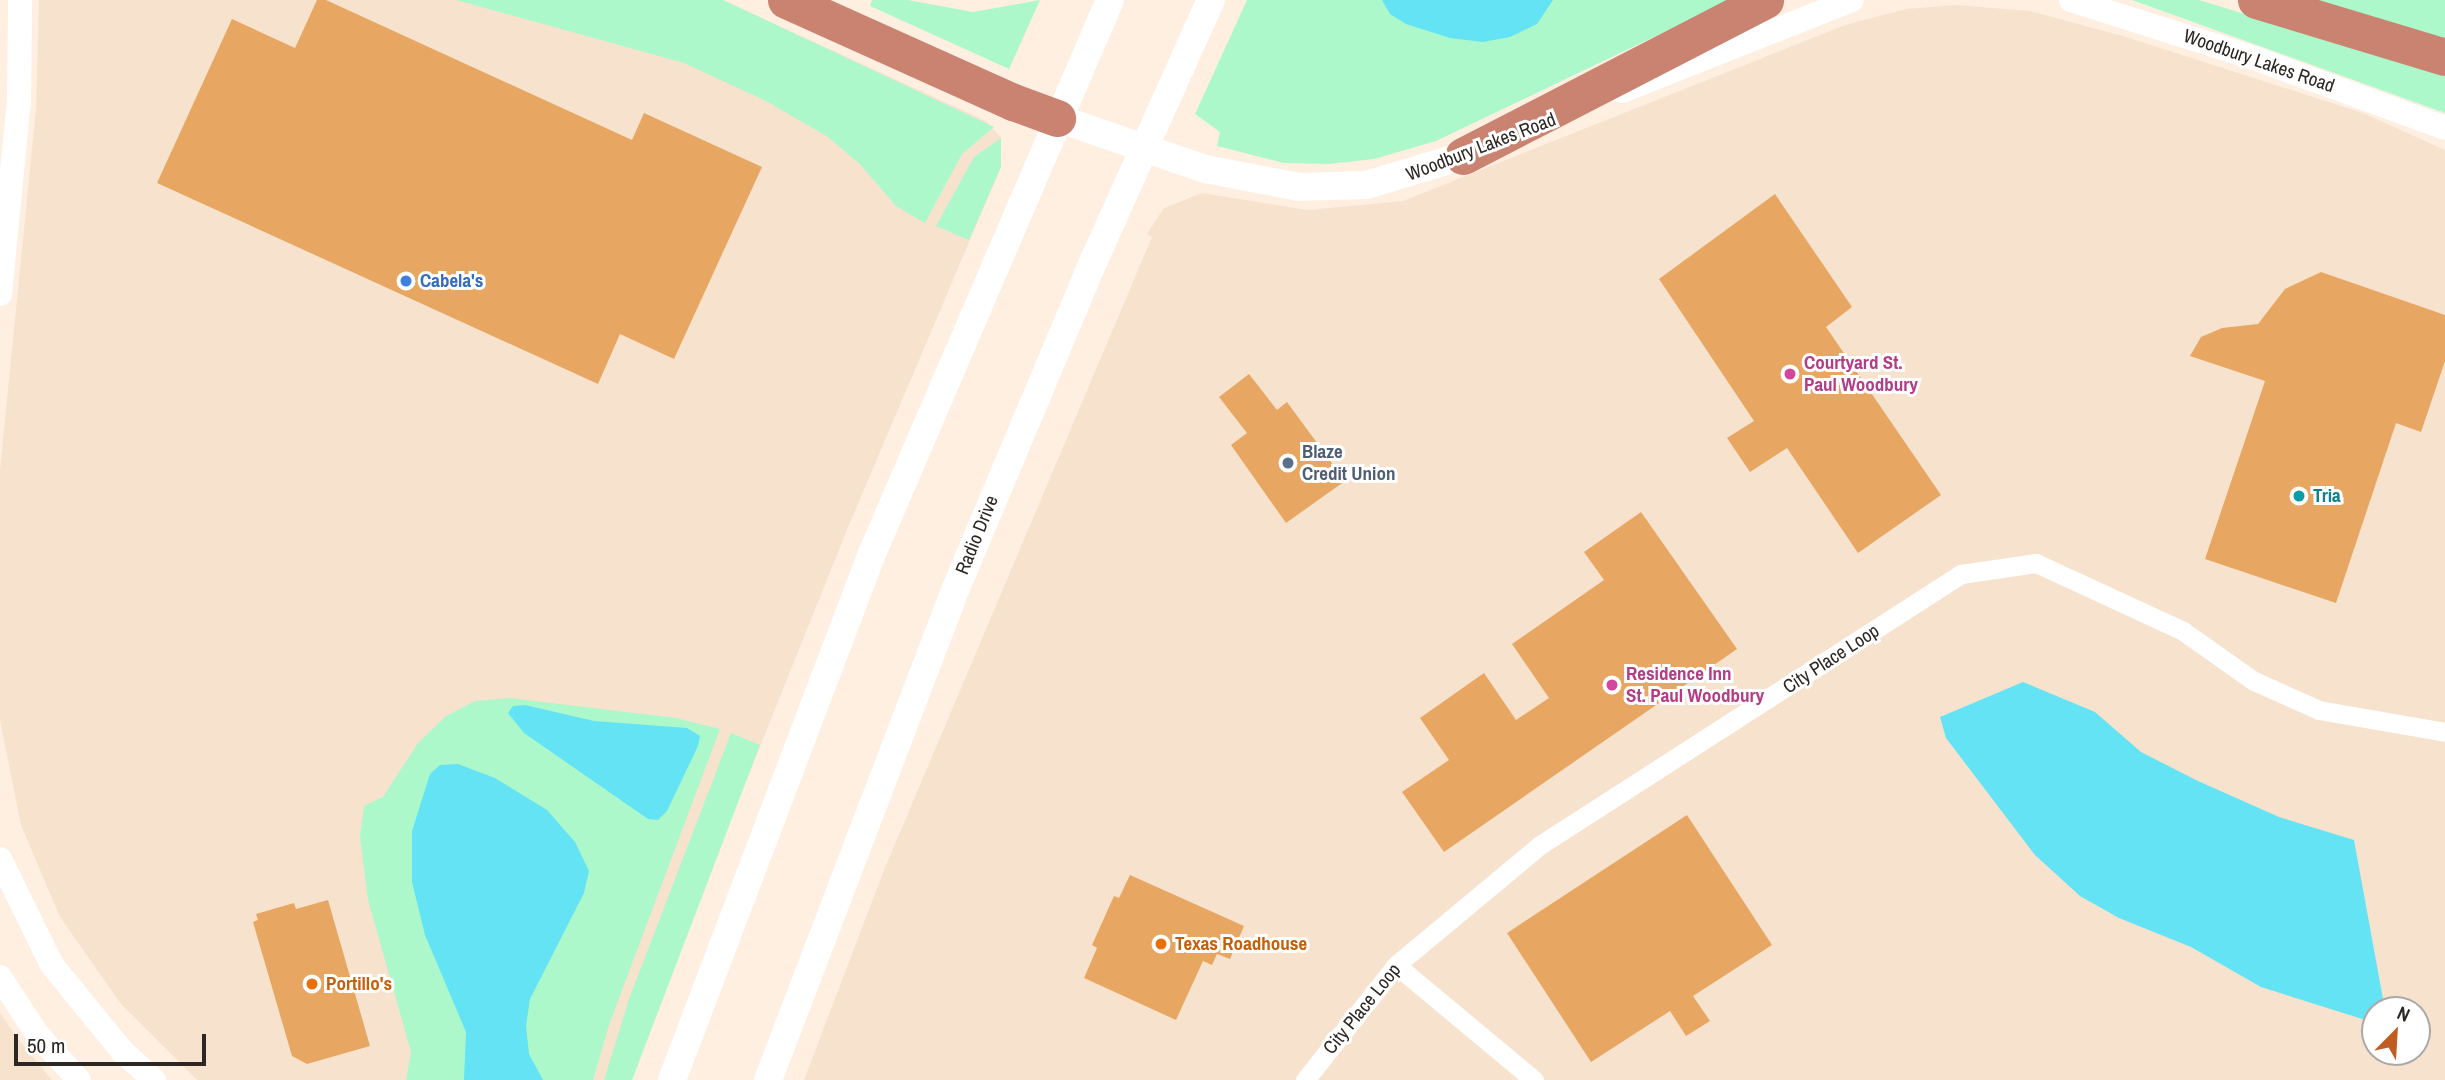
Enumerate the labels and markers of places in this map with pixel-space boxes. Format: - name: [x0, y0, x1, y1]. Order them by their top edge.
- place label: Cabela's: [420, 270, 483, 292]
- marker: Cabela's: [398, 273, 414, 289]
- place label: Courtyard St. Paul Woodbury: [1804, 352, 1918, 396]
- marker: Courtyard St. Paul Woodbury: [1782, 366, 1798, 382]
- place label: Blaze Credit Union: [1302, 441, 1395, 485]
- marker: Blaze Credit Union: [1280, 455, 1296, 471]
- place label: Tria: [2313, 485, 2341, 507]
- marker: Tria: [2291, 488, 2307, 504]
- place label: Residence Inn St. Paul Woodbury: [1626, 663, 1764, 707]
- marker: Residence Inn St. Paul Woodbury: [1604, 677, 1620, 693]
- place label: Texas Roadhouse: [1175, 933, 1307, 955]
- marker: Texas Roadhouse: [1153, 936, 1169, 952]
- place label: Portillo's: [326, 973, 392, 995]
- marker: Portillo's: [304, 976, 320, 992]

